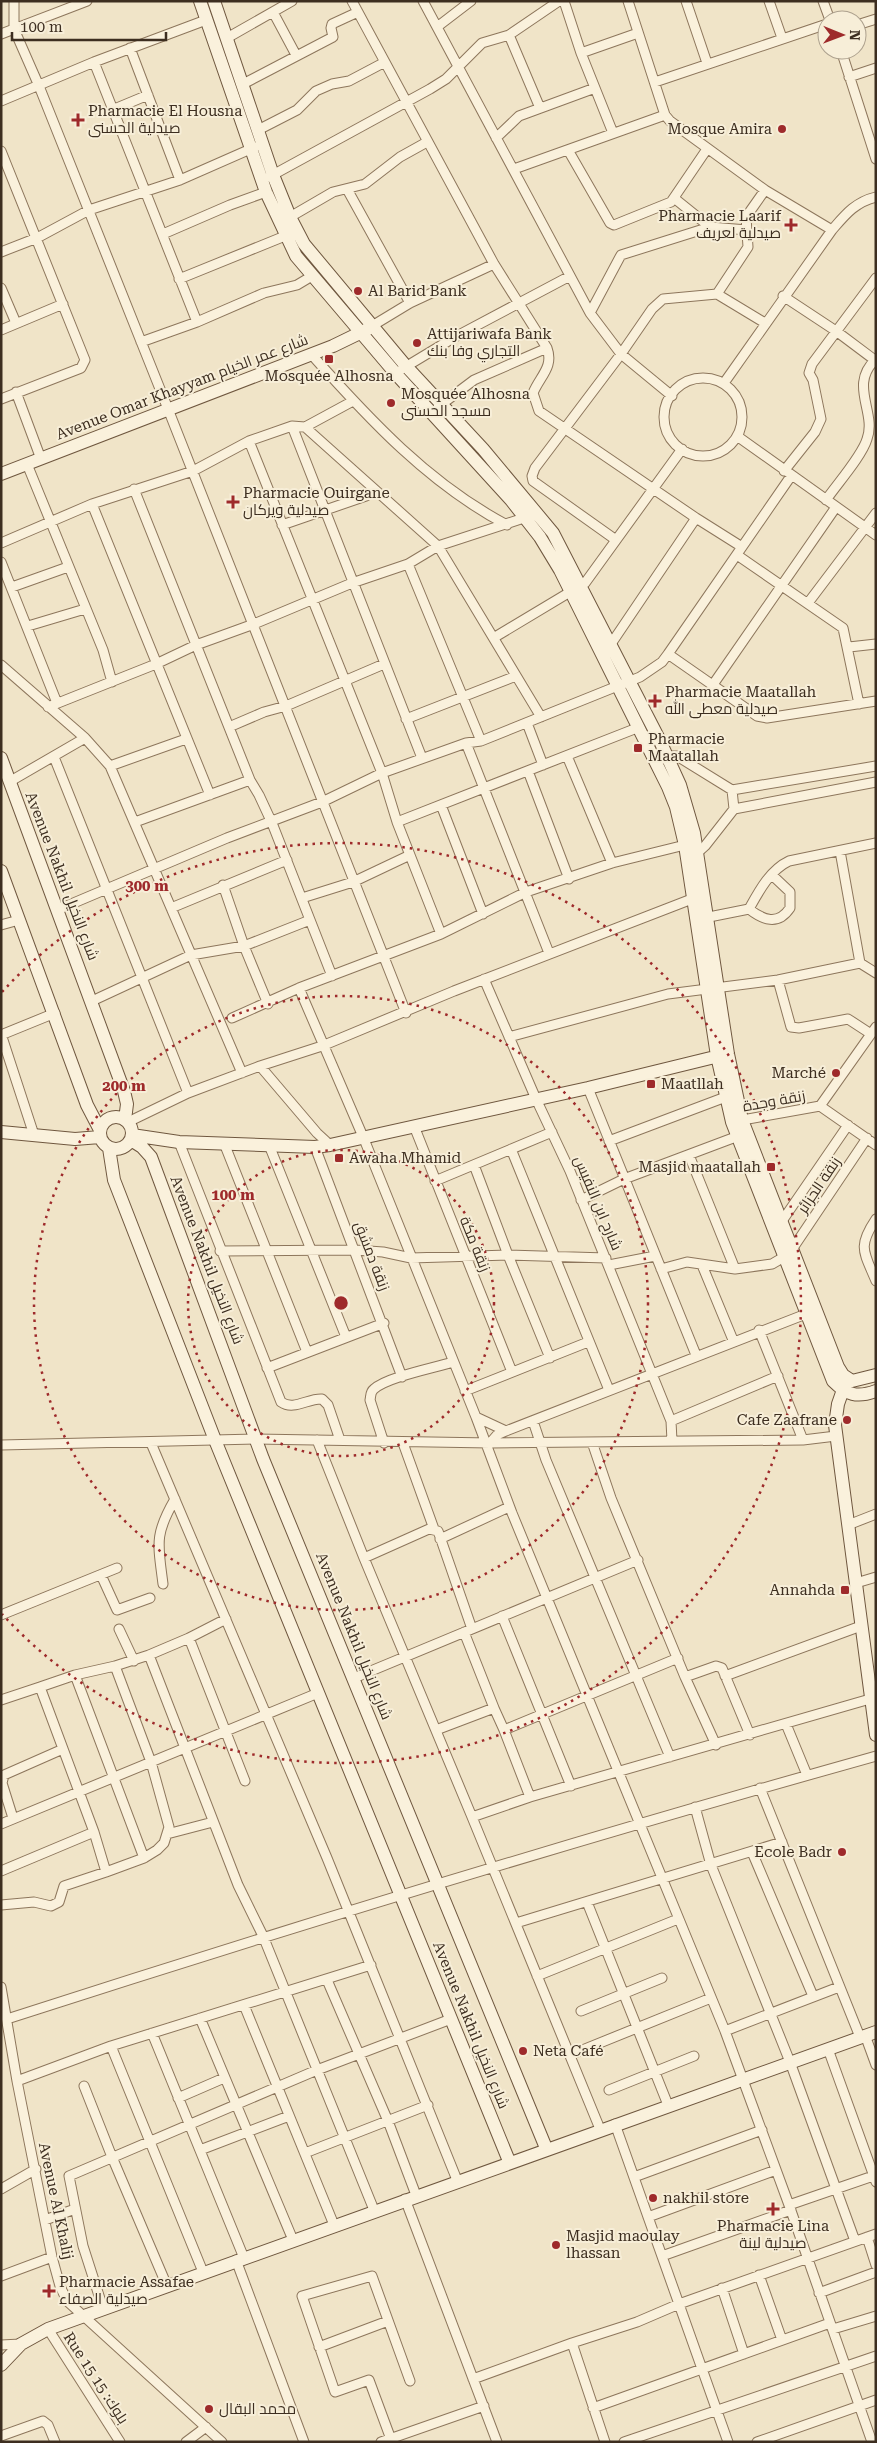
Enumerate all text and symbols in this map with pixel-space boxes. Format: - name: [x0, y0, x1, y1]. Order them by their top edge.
- scale bar: [12, 10, 166, 42]
- north arrow: [817, 10, 867, 60]
- text: 100 m: [20, 18, 63, 36]
- text: N: [847, 30, 863, 41]
- place label: Pharmacie El Housna صيدلية الحسنى: [88, 102, 242, 138]
- marker: Pharmacie El Housna صيدلية الحسنى: [72, 114, 84, 126]
- place label: Mosque Amira: [668, 120, 772, 138]
- marker: Mosque Amira: [776, 123, 788, 135]
- place label: Pharmacie Laarif صيدلية لعريف: [658, 207, 782, 242]
- marker: Pharmacie Laarif صيدلية لعريف: [785, 219, 797, 231]
- place label: Al Barid Bank: [368, 282, 467, 300]
- marker: Al Barid Bank: [352, 285, 364, 297]
- place label: Attijariwafa Bank التجاري وفا بنك: [427, 325, 552, 363]
- street label: Avenue Omar Khayyam شارع عمر الخيام: [53, 330, 311, 445]
- marker: Attijariwafa Bank التجاري وفا بنك: [411, 337, 423, 349]
- marker: Mosquée Alhosna: [323, 353, 335, 365]
- place label: Mosquée Alhosna: [265, 367, 393, 385]
- place label: Mosquée Alhosna مسجد الحسنى: [401, 385, 530, 421]
- marker: Mosquée Alhosna مسجد الحسنى: [385, 397, 397, 409]
- place label: Pharmacie Ouirgane صيدلية ويركان: [243, 484, 390, 520]
- marker: Pharmacie Ouirgane صيدلية ويركان: [227, 496, 239, 508]
- place label: Pharmacie Maatallah صيدلية معطى الله: [665, 683, 817, 719]
- marker: Pharmacie Maatallah صيدلية معطى الله: [649, 695, 661, 707]
- place label: Pharmacie Maatallah: [648, 730, 725, 765]
- marker: Pharmacie Maatallah: [632, 742, 644, 754]
- street label: Avenue Nakhil شارع النخيل: [20, 789, 102, 963]
- text: 300 m: [125, 877, 169, 895]
- place label: Marché: [771, 1064, 826, 1082]
- marker: Marché: [830, 1067, 842, 1079]
- place label: Maatllah: [661, 1075, 724, 1093]
- text: 200 m: [102, 1077, 146, 1095]
- marker: Maatllah: [645, 1078, 657, 1090]
- street label: زنقة وجدة: [741, 1087, 807, 1115]
- place label: Awaha Mhamid: [349, 1149, 462, 1167]
- marker: Awaha Mhamid: [333, 1152, 345, 1164]
- street label: شارح ابن النفيس: [568, 1153, 626, 1254]
- street label: زنقة الجزائر: [793, 1153, 844, 1217]
- place label: Masjid maatallah: [639, 1158, 761, 1176]
- marker: Masjid maatallah: [765, 1161, 777, 1173]
- street label: Avenue Nakhil شارع النخيل: [165, 1173, 247, 1347]
- text: 100 m: [211, 1186, 255, 1204]
- street label: زنقة مكة: [456, 1214, 494, 1274]
- street label: زنقة دمشق: [350, 1219, 394, 1294]
- centre of rings: [332, 1294, 350, 1312]
- place label: Cafe Zaafrane: [737, 1411, 837, 1429]
- marker: Cafe Zaafrane: [841, 1414, 853, 1426]
- street label: Avenue Nakhil شارع النخيل: [310, 1550, 396, 1723]
- place label: Annahda: [770, 1581, 835, 1599]
- marker: Annahda: [839, 1584, 851, 1596]
- place label: Ecole Badr: [754, 1843, 832, 1861]
- marker: Ecole Badr: [836, 1846, 848, 1858]
- street label: Avenue Nakhil شارع النخيل: [427, 1939, 513, 2112]
- place label: Neta Café: [533, 2042, 603, 2060]
- marker: Neta Café: [517, 2045, 529, 2057]
- street label: Avenue Al Khalij: [35, 2141, 77, 2261]
- place label: nakhil store: [663, 2189, 749, 2207]
- marker: nakhil store: [647, 2192, 659, 2204]
- marker: Pharmacie Lina صيدلية لينة: [767, 2203, 779, 2215]
- place label: Pharmacie Lina صيدلية لينة: [717, 2217, 829, 2252]
- place label: Masjid maoulay lhassan: [566, 2227, 680, 2262]
- marker: Masjid maoulay lhassan: [550, 2239, 562, 2251]
- place label: Pharmacie Assafae صيدلية الصفاء: [59, 2273, 194, 2308]
- marker: Pharmacie Assafae صيدلية الصفاء: [43, 2285, 55, 2297]
- street label: Rue 15 بلوك: 15: [60, 2329, 132, 2427]
- place label: محمد البقال: [219, 2400, 296, 2418]
- marker: محمد البقال: [203, 2403, 215, 2415]

